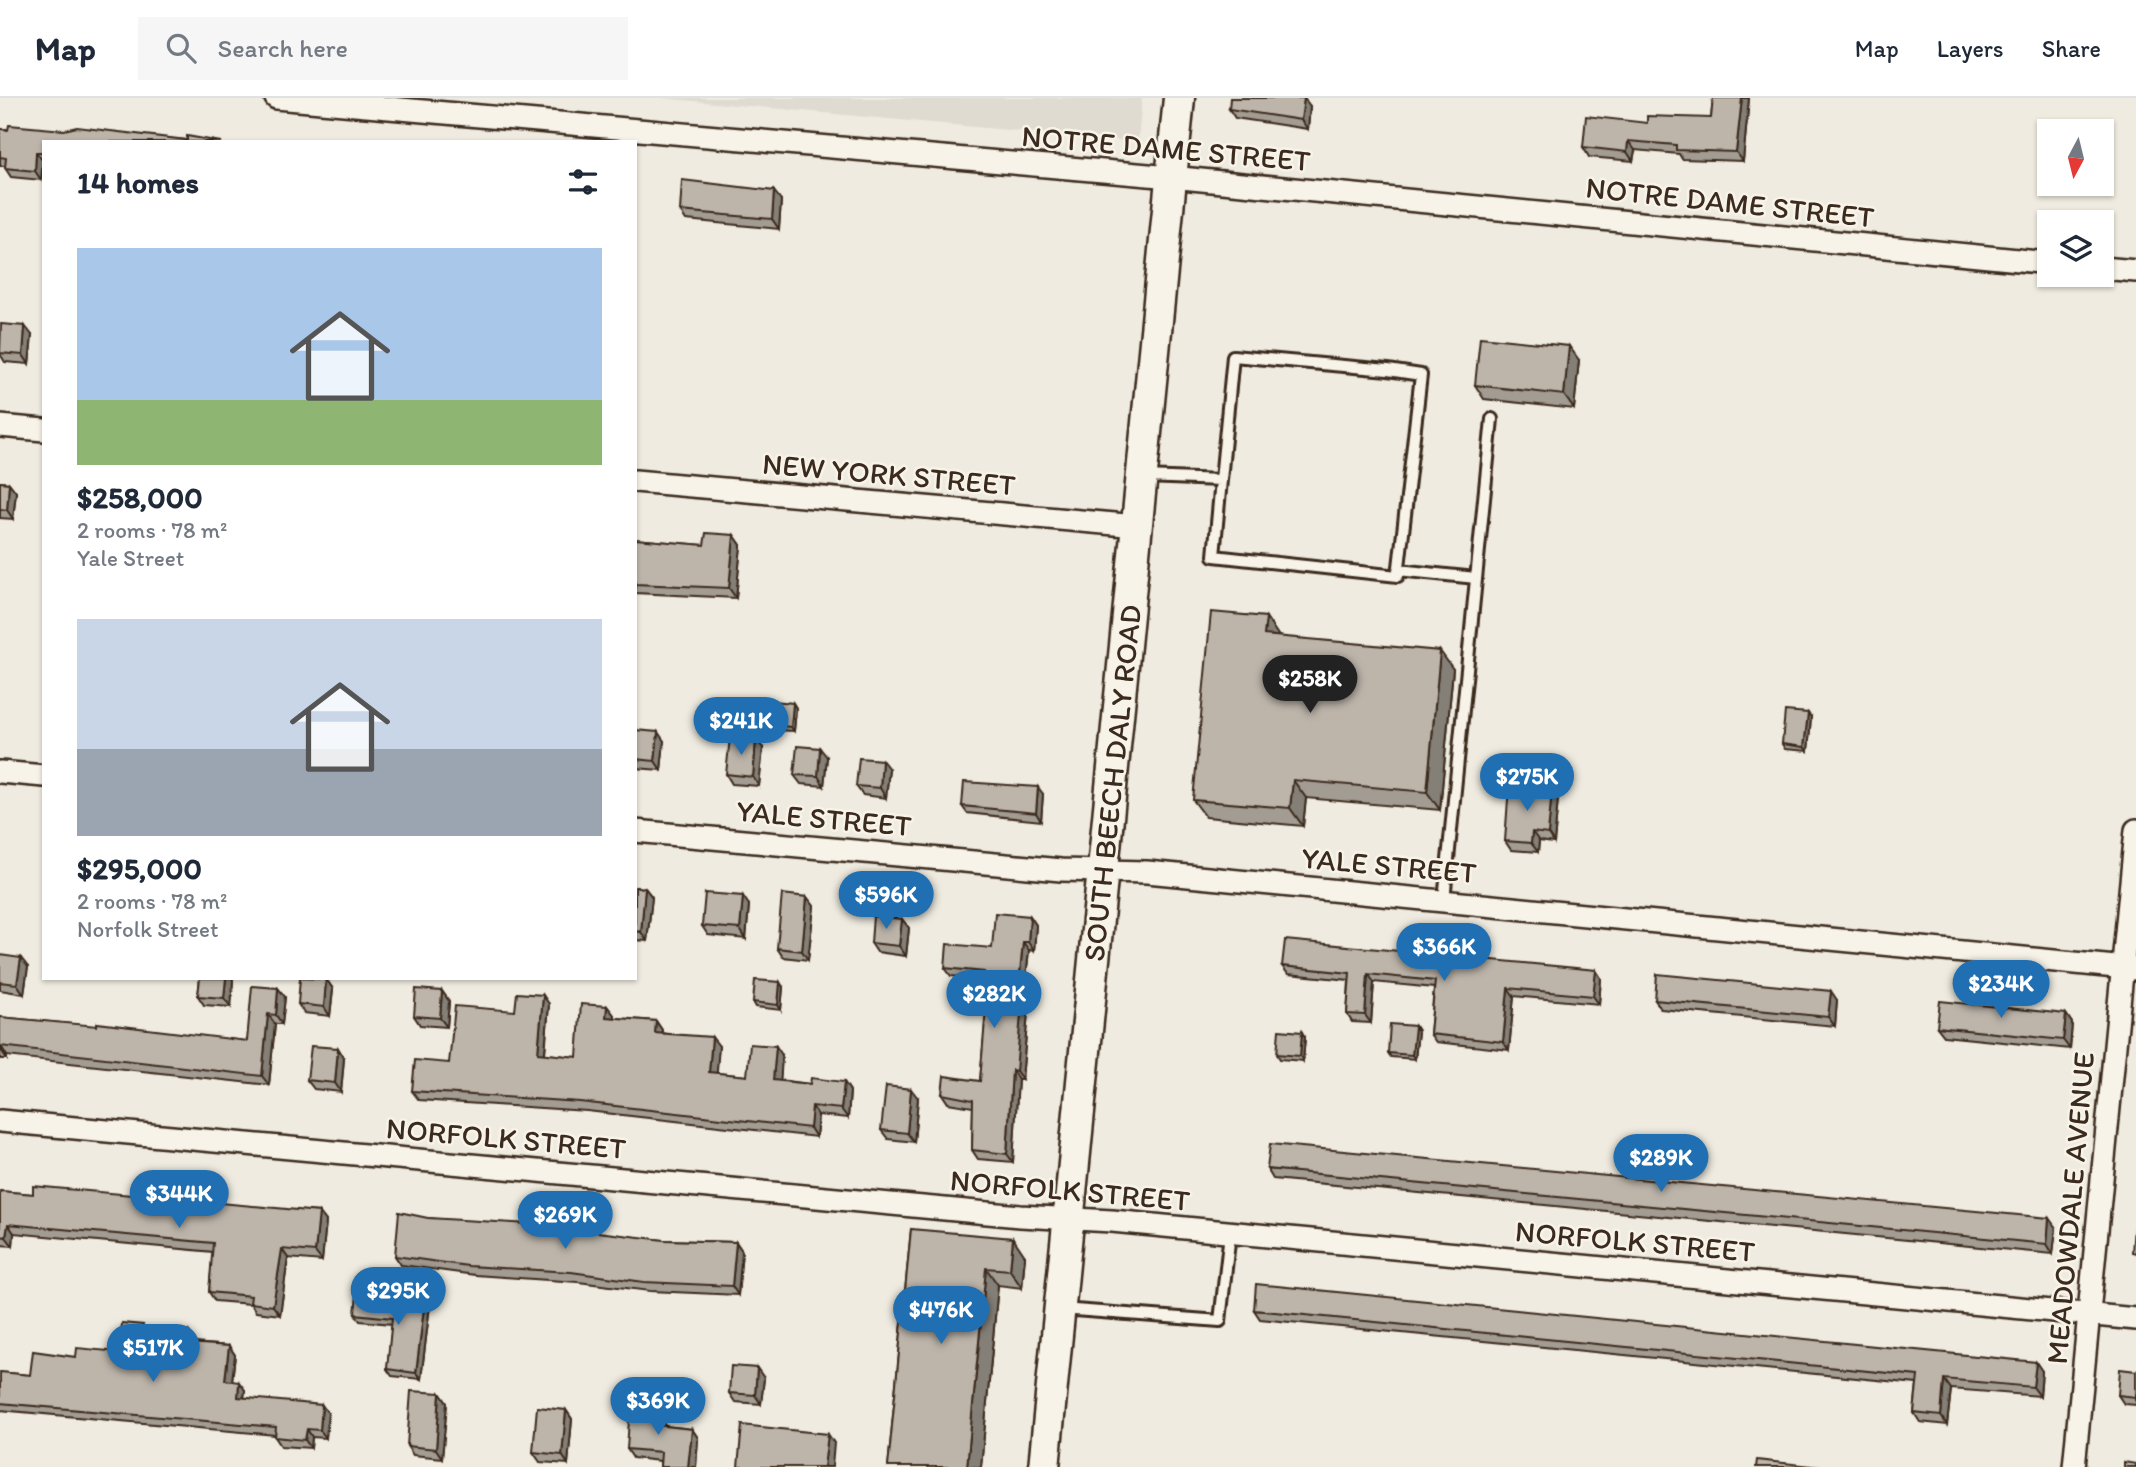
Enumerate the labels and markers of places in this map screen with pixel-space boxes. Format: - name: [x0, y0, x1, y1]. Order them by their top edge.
- pin: $258K: [1261, 656, 1359, 715]
- pin: $241K: [692, 698, 790, 757]
- pin: $275K: [1478, 754, 1576, 813]
- pin: $596K: [837, 872, 935, 931]
- pin: $366K: [1395, 924, 1493, 983]
- pin: $234K: [1952, 960, 2050, 1020]
- pin: $282K: [945, 970, 1043, 1030]
- pin: $289K: [1612, 1134, 1710, 1194]
- pin: $344K: [130, 1170, 228, 1230]
- pin: $269K: [516, 1192, 614, 1251]
- pin: $295K: [349, 1268, 447, 1327]
- pin: $476K: [892, 1286, 990, 1346]
- pin: $517K: [104, 1324, 202, 1384]
- pin: $369K: [609, 1378, 707, 1437]

